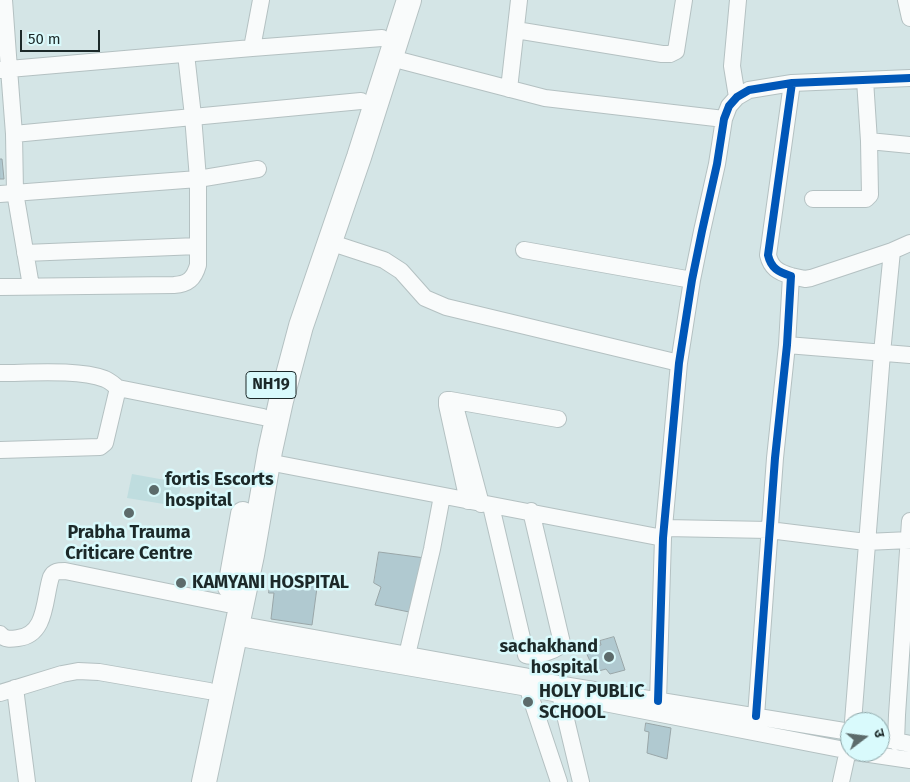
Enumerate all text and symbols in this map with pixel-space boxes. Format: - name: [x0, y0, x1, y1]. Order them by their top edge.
- scale bar: [22, 20, 102, 52]
- text: 50 m: [28, 30, 61, 48]
- road number: NH19: [246, 372, 296, 398]
- place label: fortis Escorts hospital: [165, 469, 274, 512]
- marker: fortis Escorts hospital: [147, 483, 161, 497]
- marker: Prabha Trauma Criticare Centre: [122, 506, 136, 520]
- place label: Prabha Trauma Criticare Centre: [65, 522, 193, 564]
- place label: KAMYANI HOSPITAL: [192, 572, 349, 594]
- marker: KAMYANI HOSPITAL: [174, 576, 188, 590]
- place label: sachakhand hospital: [499, 636, 598, 679]
- marker: sachakhand hospital: [602, 650, 616, 664]
- place label: HOLY PUBLIC SCHOOL: [539, 681, 644, 724]
- marker: HOLY PUBLIC SCHOOL: [521, 695, 535, 709]
- north arrow: [840, 712, 890, 762]
- text: उ: [870, 727, 888, 739]

